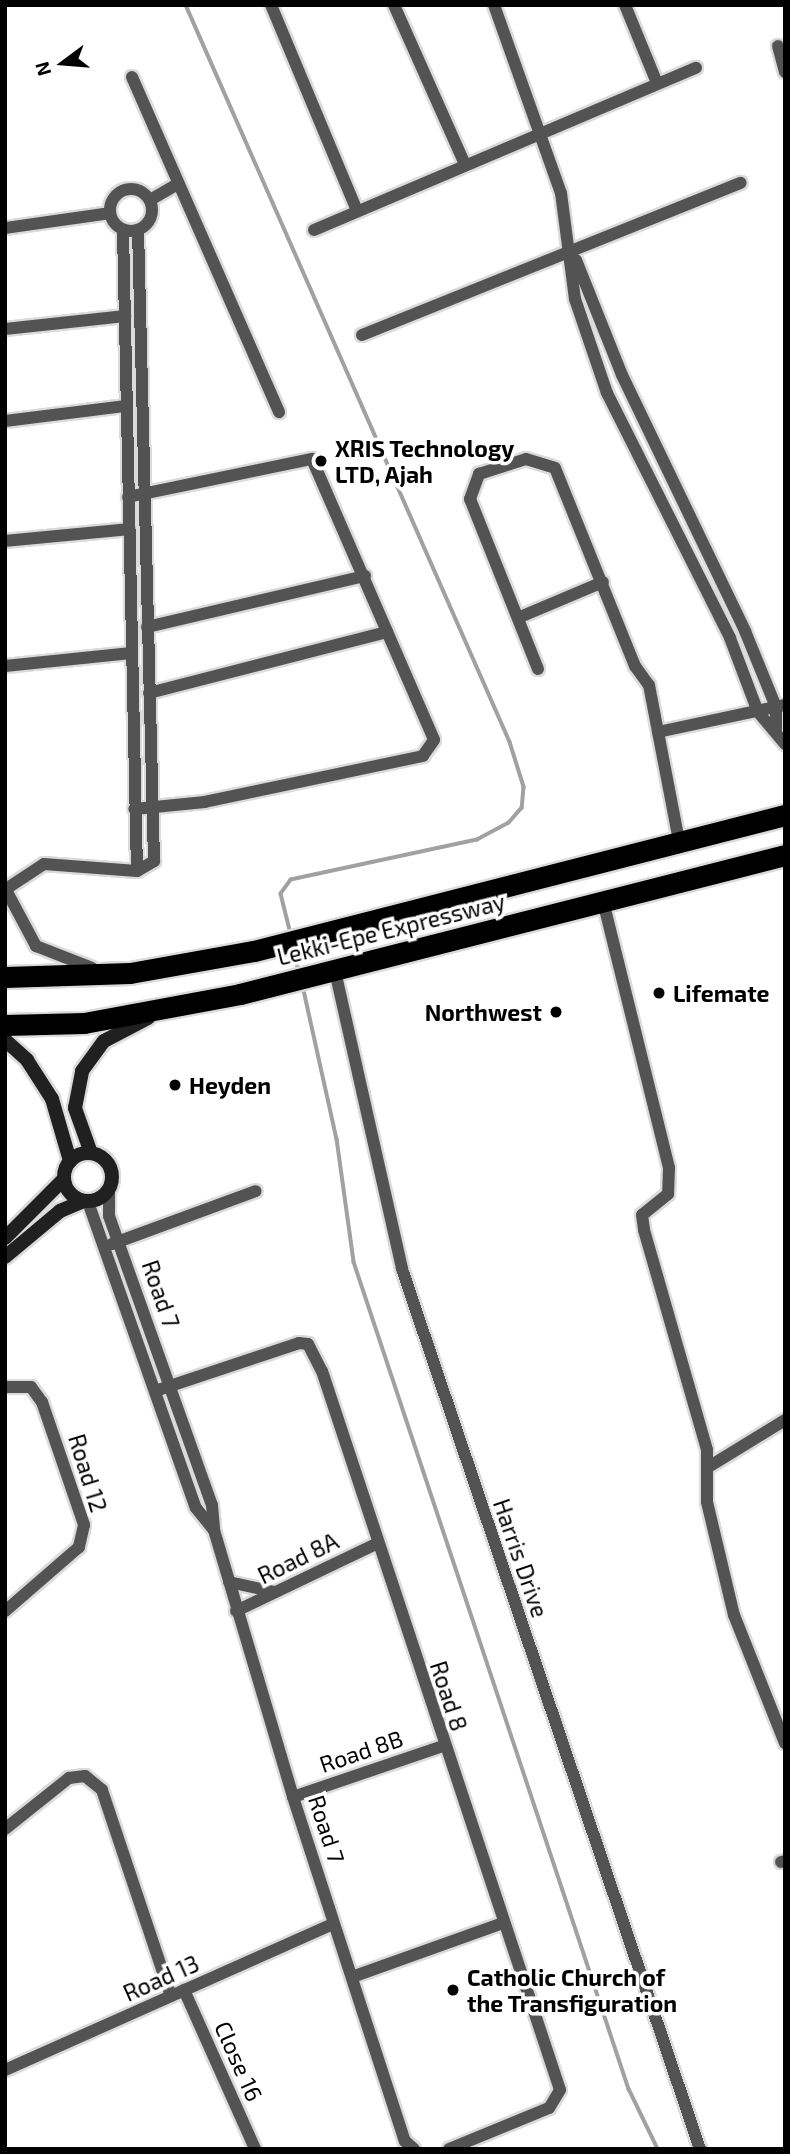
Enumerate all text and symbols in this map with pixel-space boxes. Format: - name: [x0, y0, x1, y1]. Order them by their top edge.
- north arrow: [28, 28, 98, 98]
- text: N: [29, 59, 55, 79]
- place label: XRIS Technology LTD, Ajah: [335, 434, 515, 488]
- marker: XRIS Technology LTD, Ajah: [313, 453, 329, 469]
- street label: Lekki-Epe Expressway: [274, 887, 508, 971]
- place label: Lifemate: [673, 979, 770, 1007]
- marker: Lifemate: [651, 985, 667, 1001]
- place label: Northwest: [425, 998, 542, 1026]
- marker: Northwest: [548, 1004, 564, 1020]
- place label: Heyden: [189, 1071, 271, 1099]
- marker: Heyden: [167, 1077, 183, 1093]
- street label: Road 7: [137, 1256, 185, 1332]
- street label: Road 12: [63, 1431, 113, 1515]
- street label: Harris Drive: [488, 1495, 554, 1621]
- street label: Road 8A: [253, 1527, 343, 1589]
- street label: Road 8: [425, 1657, 473, 1735]
- street label: Road 8B: [316, 1724, 406, 1778]
- street label: Road 7: [303, 1792, 351, 1866]
- street label: Road 13: [119, 1949, 203, 2007]
- place label: Catholic Church of the Transfiguration: [467, 1963, 678, 2017]
- marker: Catholic Church of the Transfiguration: [445, 1982, 461, 1998]
- street label: Close 16: [209, 2017, 269, 2105]

